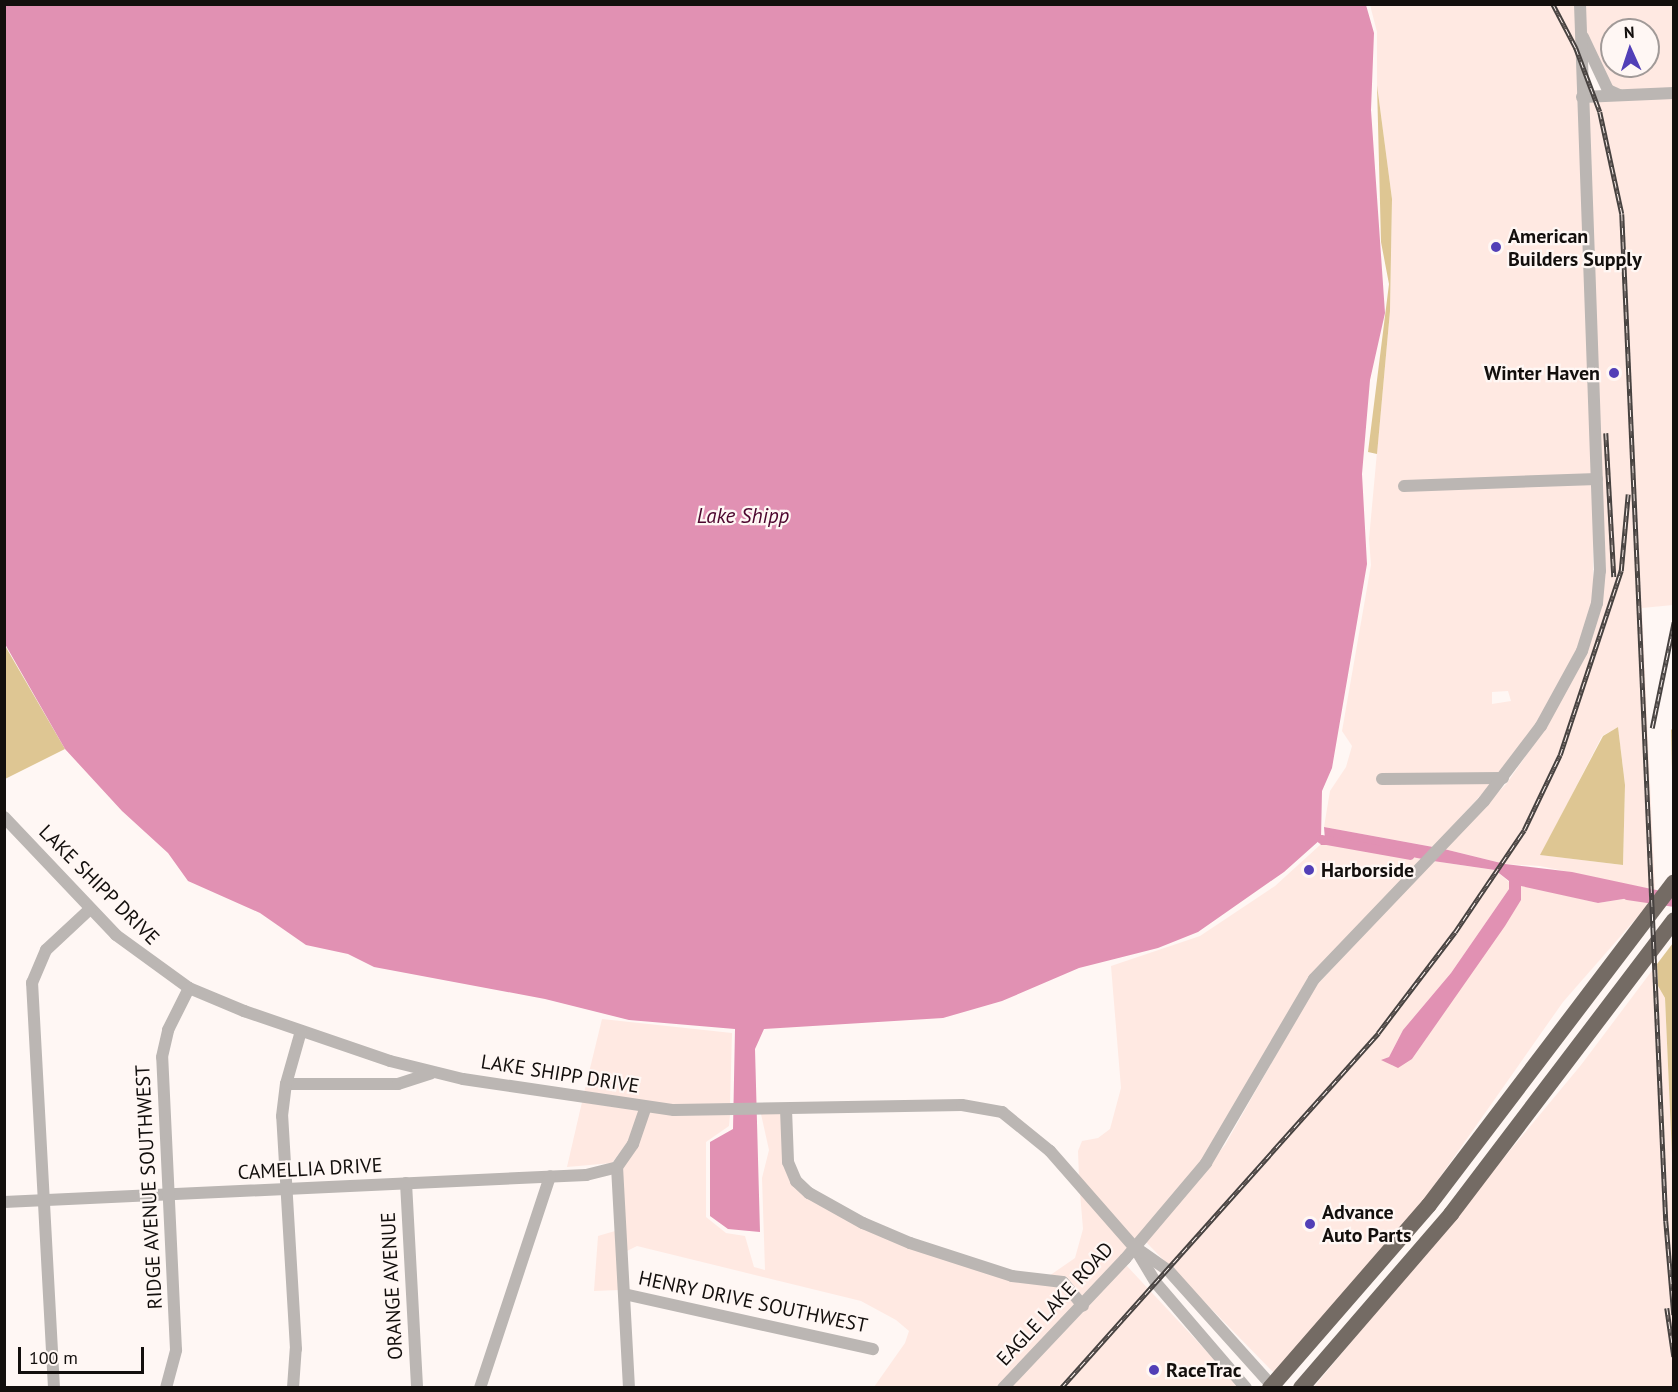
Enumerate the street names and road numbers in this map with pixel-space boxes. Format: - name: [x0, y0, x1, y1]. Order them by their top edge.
- street label: LAKE SHIPP DRIVE: [34, 820, 164, 950]
- street label: LAKE SHIPP DRIVE: [479, 1050, 641, 1098]
- street label: RIDGE AVENUE SOUTHWEST: [131, 1064, 167, 1310]
- street label: CAMELLIA DRIVE: [237, 1153, 383, 1185]
- street label: ORANGE AVENUE: [376, 1211, 408, 1361]
- street label: EAGLE LAKE ROAD: [992, 1237, 1118, 1371]
- street label: HENRY DRIVE SOUTHWEST: [636, 1266, 870, 1338]

